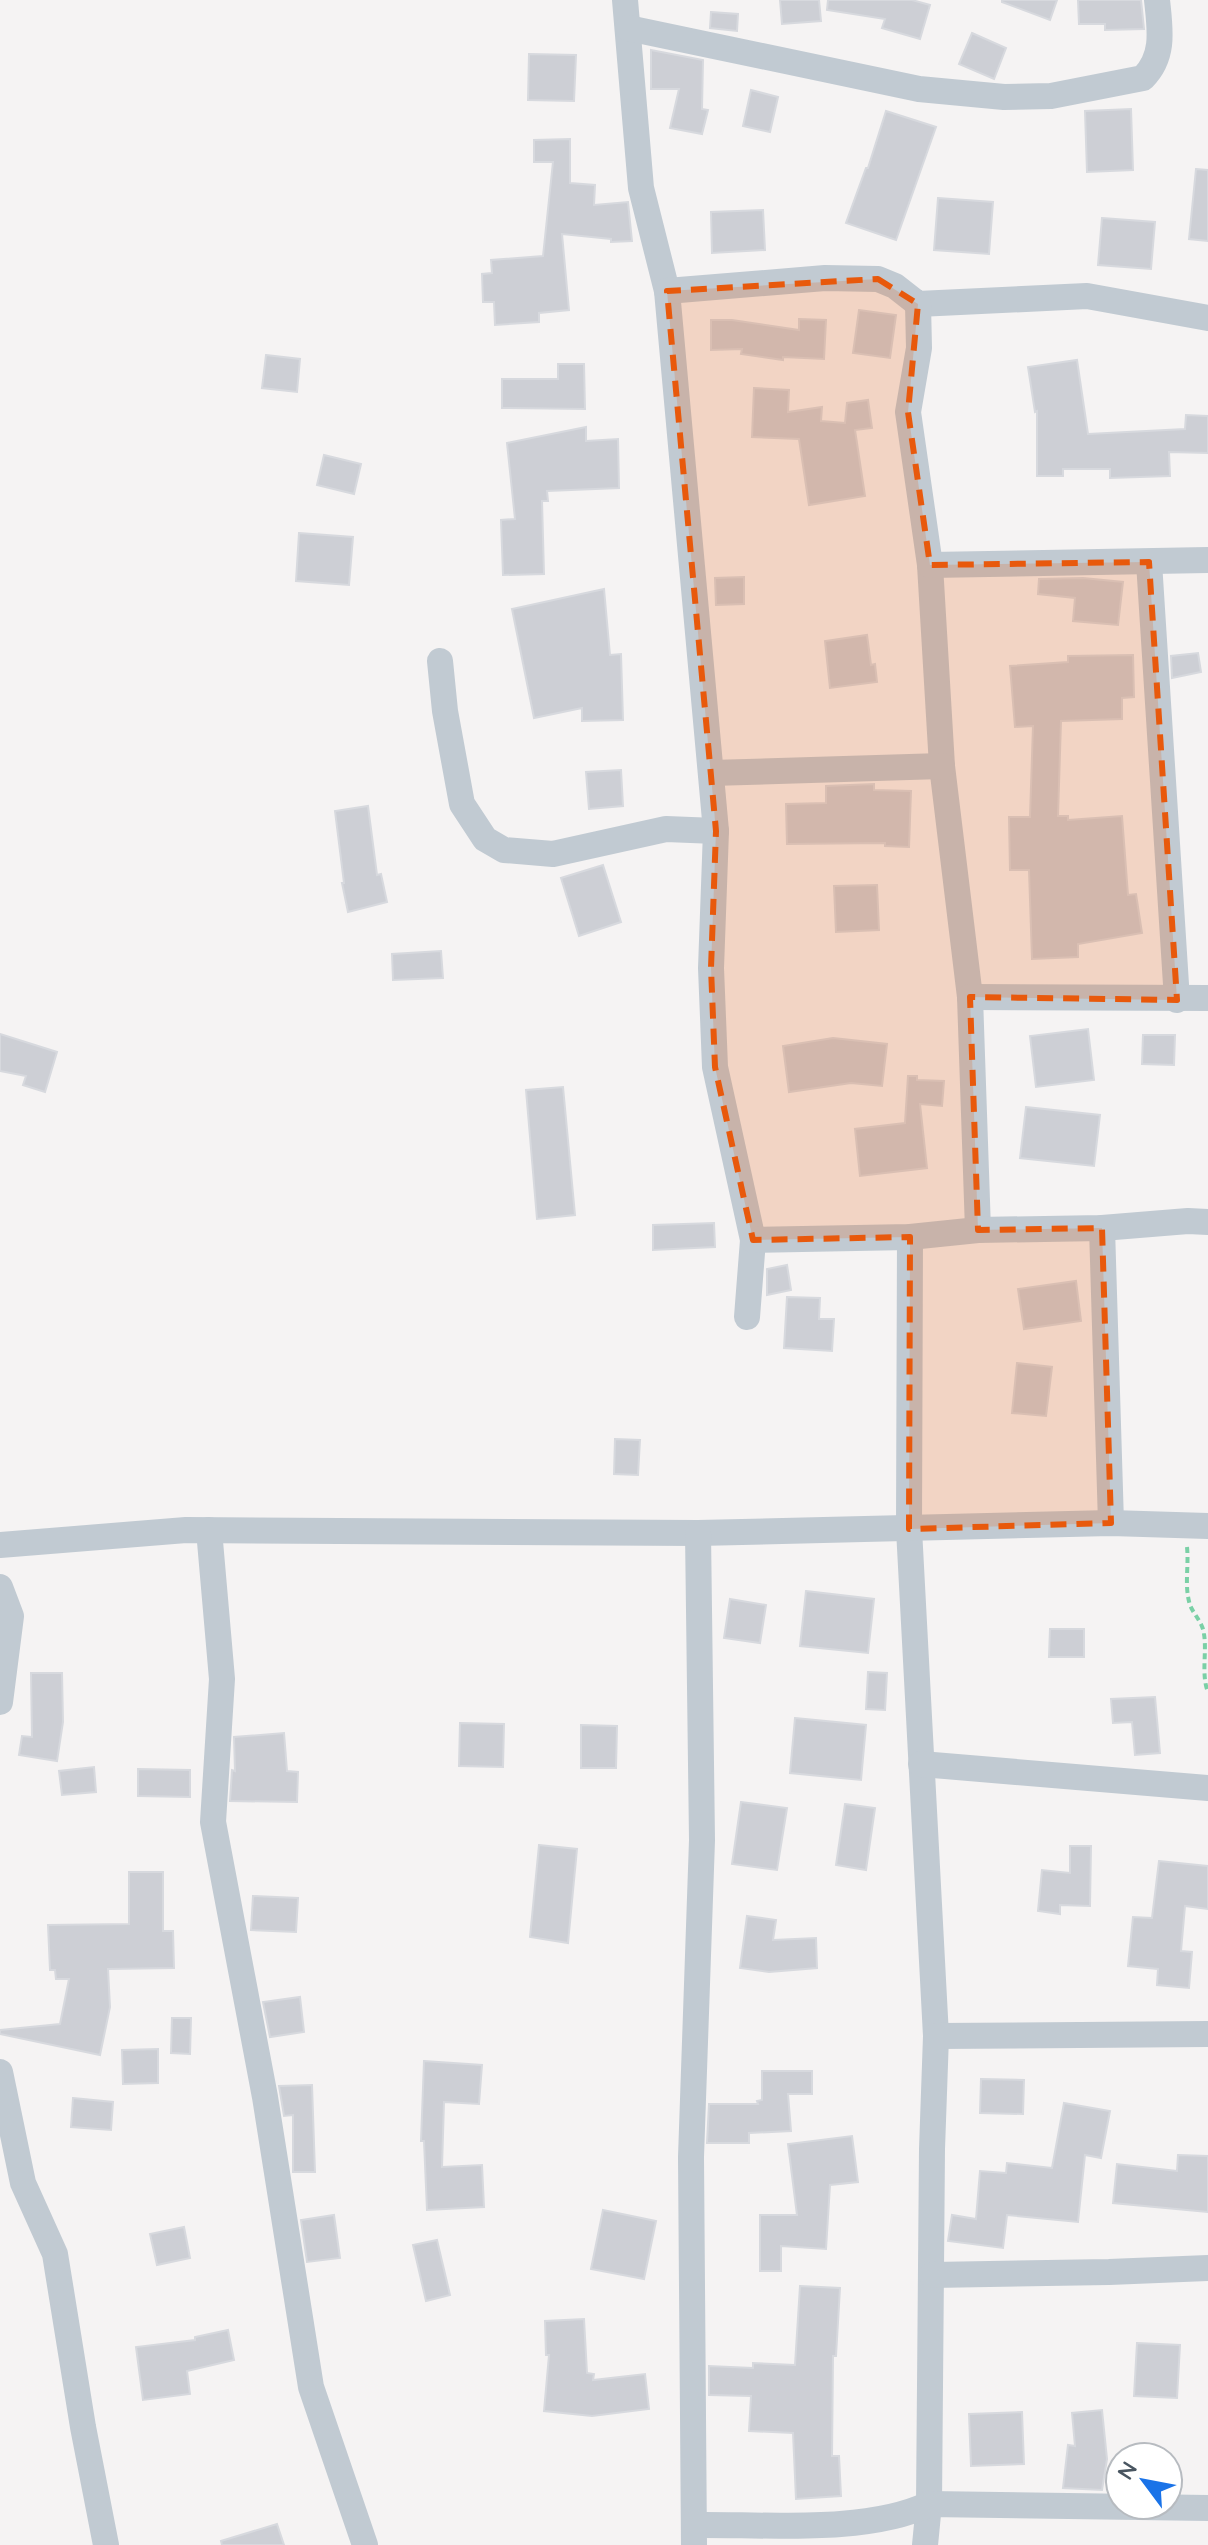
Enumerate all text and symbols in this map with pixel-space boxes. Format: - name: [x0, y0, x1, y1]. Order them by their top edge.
- north arrow: [1104, 2441, 1184, 2521]
- text: N: [1111, 2456, 1143, 2485]

